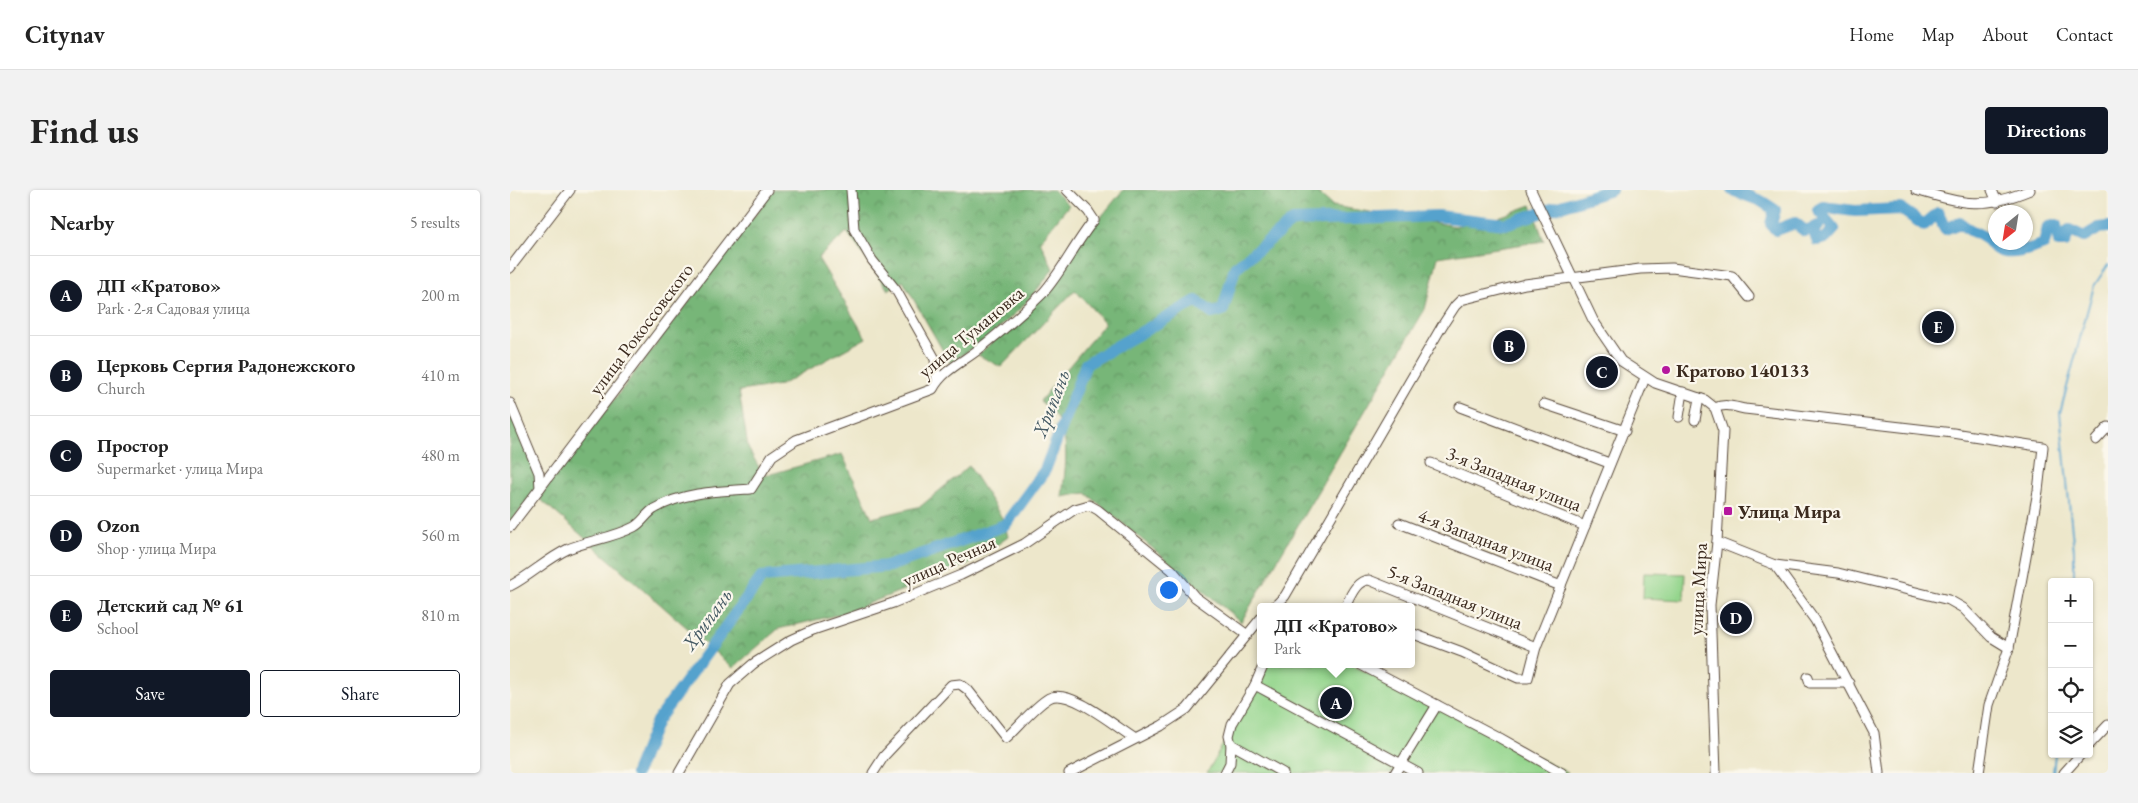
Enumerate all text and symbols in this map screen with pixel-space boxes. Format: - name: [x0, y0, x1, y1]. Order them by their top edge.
- text: Citynav: [25, 19, 105, 50]
- text: Home: [1849, 23, 1894, 46]
- text: Map: [1922, 23, 1954, 46]
- text: About: [1982, 23, 2028, 46]
- text: Contact: [2056, 23, 2113, 46]
- button: Directions: [1985, 107, 2108, 154]
- text: Find us: [30, 108, 139, 153]
- north arrow: [1988, 205, 2033, 250]
- text: Nearby: [50, 209, 114, 236]
- text: 5 results: [410, 212, 460, 233]
- street label: улица Рокоссовского: [583, 258, 699, 400]
- text: ДП «Кратово»: [97, 273, 221, 298]
- street label: улица Тумановка: [913, 280, 1029, 384]
- text: A: [60, 285, 72, 306]
- text: 200 m: [421, 285, 460, 306]
- text: Park · 2-я Садовая улица: [97, 298, 250, 319]
- pin: E: [1922, 308, 1954, 346]
- pin: B: [1493, 327, 1525, 365]
- text: Церковь Сергия Радонежского: [97, 353, 355, 378]
- pin: C: [1586, 353, 1618, 391]
- place label: Кратово 140133: [1676, 358, 1810, 383]
- marker: Кратово 140133: [1660, 364, 1672, 376]
- text: B: [61, 365, 71, 386]
- text: 410 m: [421, 365, 460, 386]
- water label: Хрипань: [1026, 366, 1076, 442]
- text: Church: [97, 378, 145, 399]
- text: Простор: [97, 433, 168, 458]
- street label: 3-я Западная улица: [1443, 440, 1586, 518]
- text: C: [60, 445, 72, 466]
- text: 480 m: [421, 445, 460, 466]
- text: Supermarket · улица Мира: [97, 458, 263, 479]
- place label: Улица Мира: [1737, 499, 1842, 524]
- street label: 4-я Западная улица: [1414, 503, 1558, 578]
- marker: Улица Мира: [1722, 505, 1734, 517]
- text: Ozon: [97, 513, 140, 538]
- text: D: [60, 525, 72, 546]
- text: 560 m: [421, 525, 460, 546]
- street label: улица Речная: [898, 529, 1000, 593]
- text: Shop · улица Мира: [97, 538, 216, 559]
- street label: улица Мира: [1683, 542, 1713, 636]
- street label: 5-я Западная улица: [1384, 558, 1527, 636]
- your location: [1156, 577, 1182, 603]
- map controls: [2048, 578, 2093, 758]
- button: +: [2048, 578, 2093, 623]
- water label: Хрипань: [675, 583, 738, 657]
- text: Детский сад № 61: [97, 593, 244, 618]
- pin: D: [1720, 599, 1752, 637]
- popup: [1257, 603, 1415, 668]
- text: E: [61, 605, 71, 626]
- text: 810 m: [421, 605, 460, 626]
- text: ДП «Кратово»: [1274, 613, 1398, 638]
- text: School: [97, 618, 139, 639]
- button: −: [2048, 623, 2093, 668]
- text: Park: [1274, 638, 1301, 659]
- button: locate: [2048, 668, 2093, 713]
- button: Save: [50, 670, 250, 717]
- button: Share: [260, 670, 460, 717]
- pin: A: [1320, 684, 1352, 722]
- button: layers: [2048, 713, 2093, 758]

